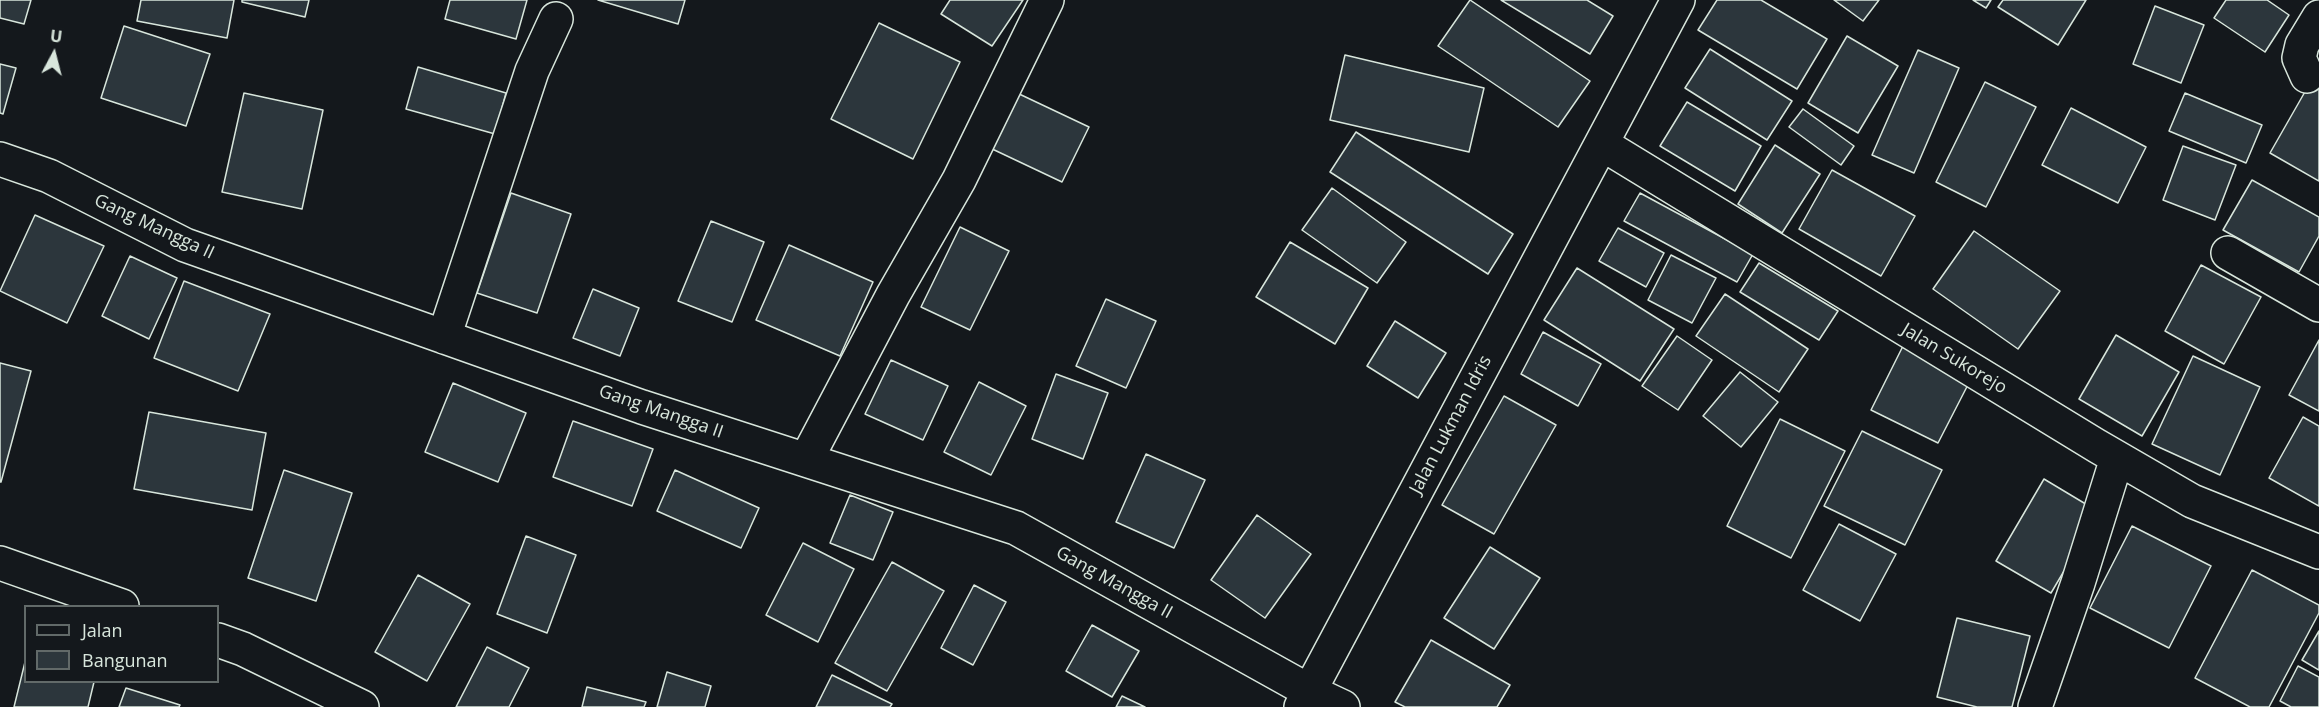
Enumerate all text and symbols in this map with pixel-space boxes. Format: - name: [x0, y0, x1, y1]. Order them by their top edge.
- north arrow: [24, 24, 84, 84]
- text: U: [49, 24, 64, 48]
- street label: Gang Mangga II: [90, 190, 218, 264]
- street label: Jalan Sukorejo: [1897, 319, 2011, 399]
- street label: Jalan Lukman Idris: [1405, 352, 1497, 498]
- street label: Gang Mangga II: [596, 381, 726, 443]
- street label: Gang Mangga II: [1052, 542, 1176, 624]
- legend: [24, 605, 219, 683]
- text: Jalan: [82, 618, 122, 642]
- text: Bangunan: [82, 648, 168, 672]

